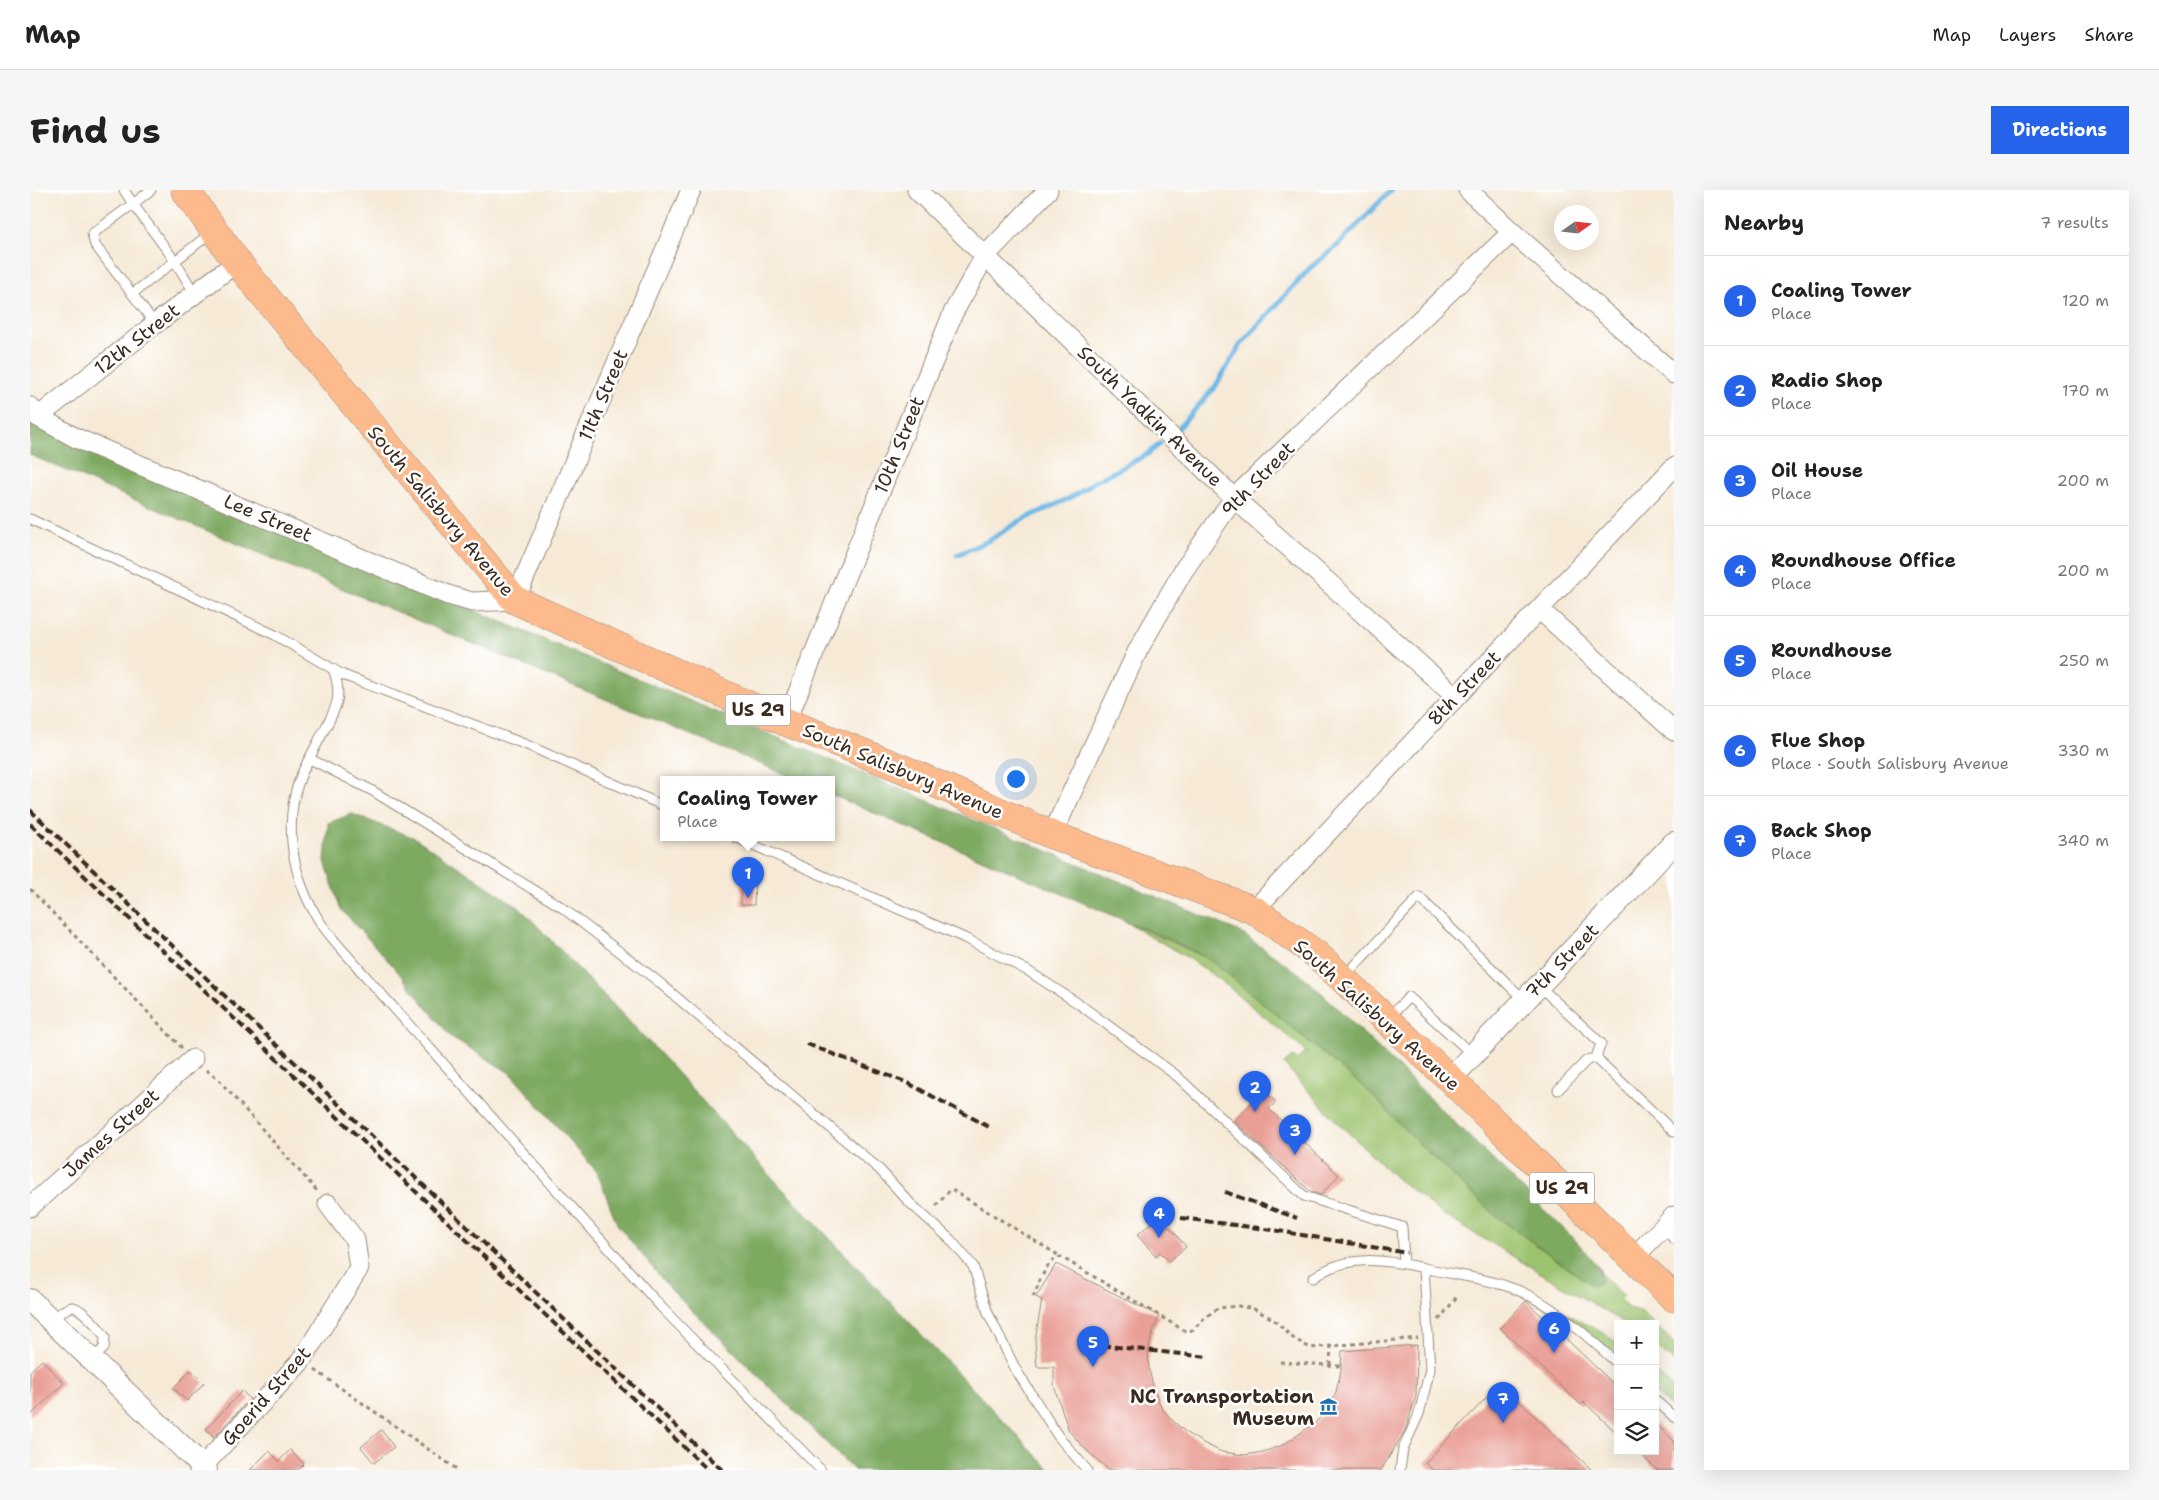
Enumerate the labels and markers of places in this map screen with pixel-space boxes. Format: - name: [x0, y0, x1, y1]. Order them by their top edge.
- pin: 1: [732, 857, 764, 898]
- pin: 2: [1239, 1071, 1271, 1112]
- pin: 3: [1279, 1114, 1311, 1155]
- pin: 4: [1143, 1197, 1175, 1238]
- pin: 6: [1538, 1312, 1570, 1353]
- pin: 5: [1077, 1326, 1109, 1367]
- pin: 7: [1487, 1382, 1519, 1423]
- place label: NC Transportation Museum: [1130, 1384, 1314, 1431]
- museum icon: NC Transportation Museum: [1318, 1397, 1338, 1417]

